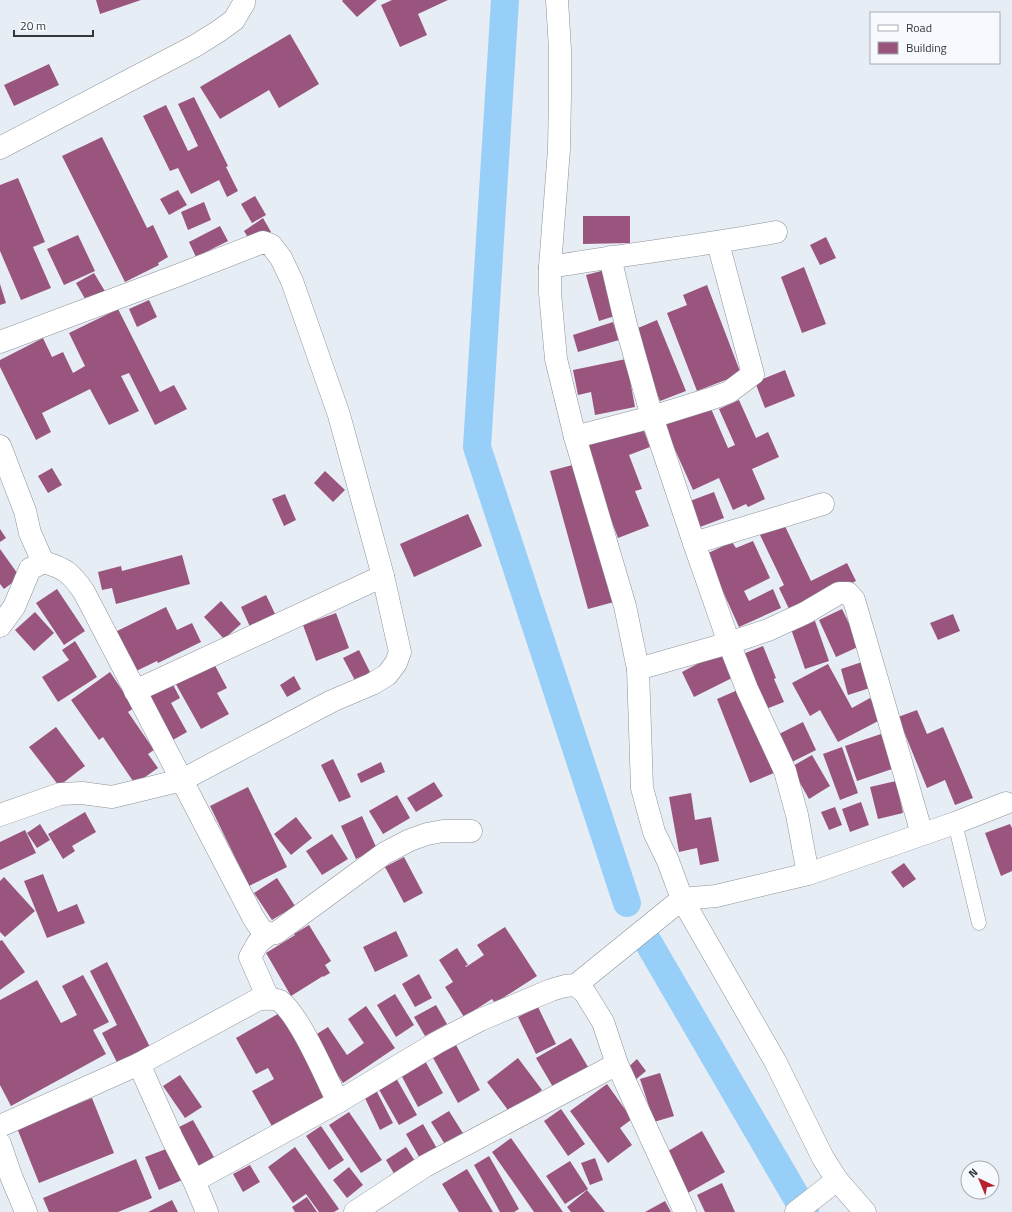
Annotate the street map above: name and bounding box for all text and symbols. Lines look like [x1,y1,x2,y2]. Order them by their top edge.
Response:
scale bar [14,12,93,38]
legend [870,12,1000,64]
text: 20 m [20,16,46,35]
text: Road [906,18,932,37]
text: Building [906,38,947,57]
north arrow [960,1160,1000,1200]
text: N [965,1164,981,1181]

